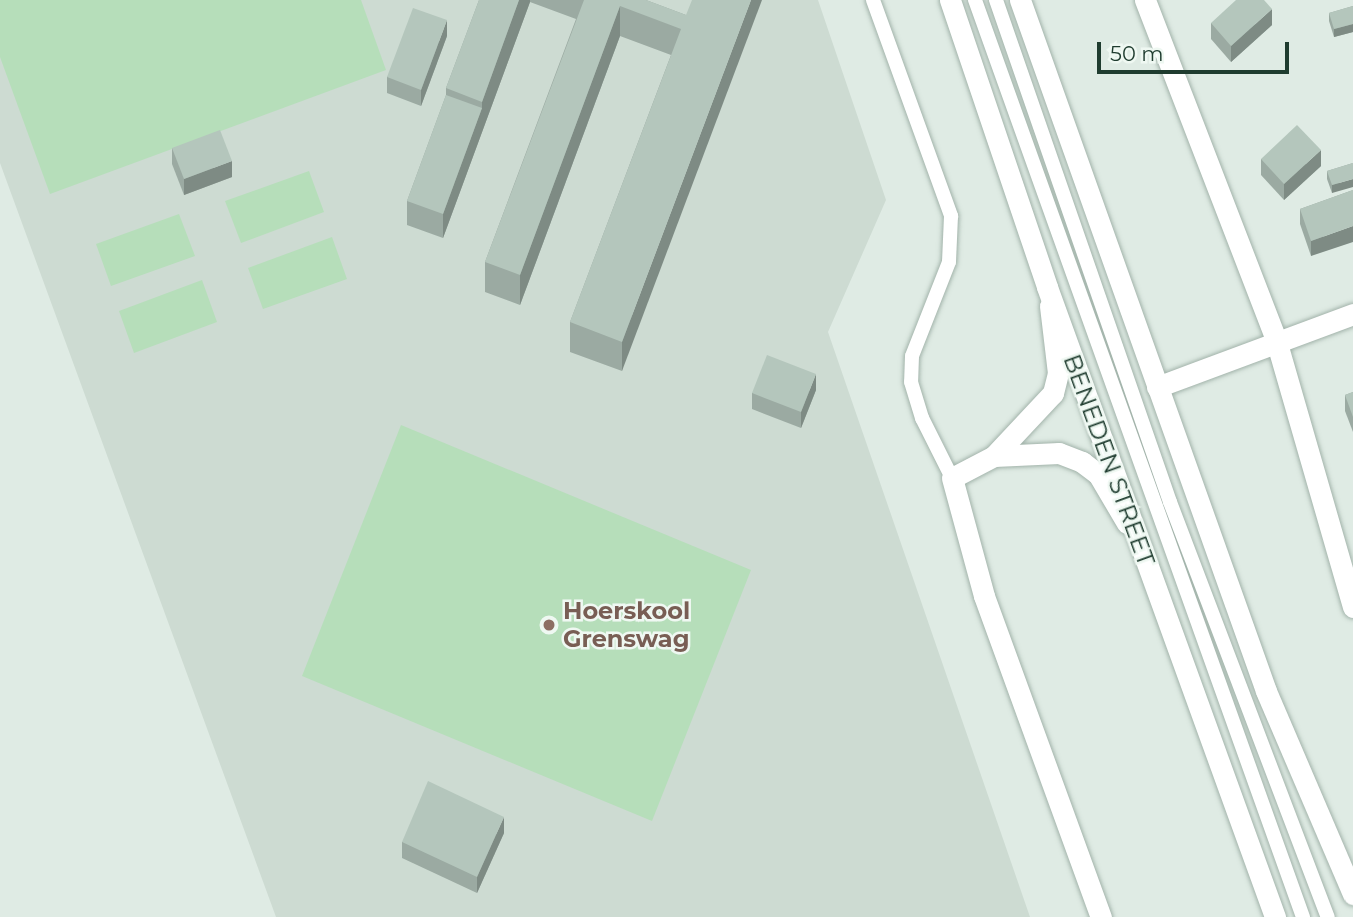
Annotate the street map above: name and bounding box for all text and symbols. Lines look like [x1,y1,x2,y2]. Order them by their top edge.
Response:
scale bar [1101,28,1294,72]
text: 50 m [1110,41,1164,66]
street label: BENEDEN STREET [1057,350,1161,570]
place label: Hoerskool Grenswag [563,597,690,653]
marker: Hoerskool Grenswag [541,617,557,633]

